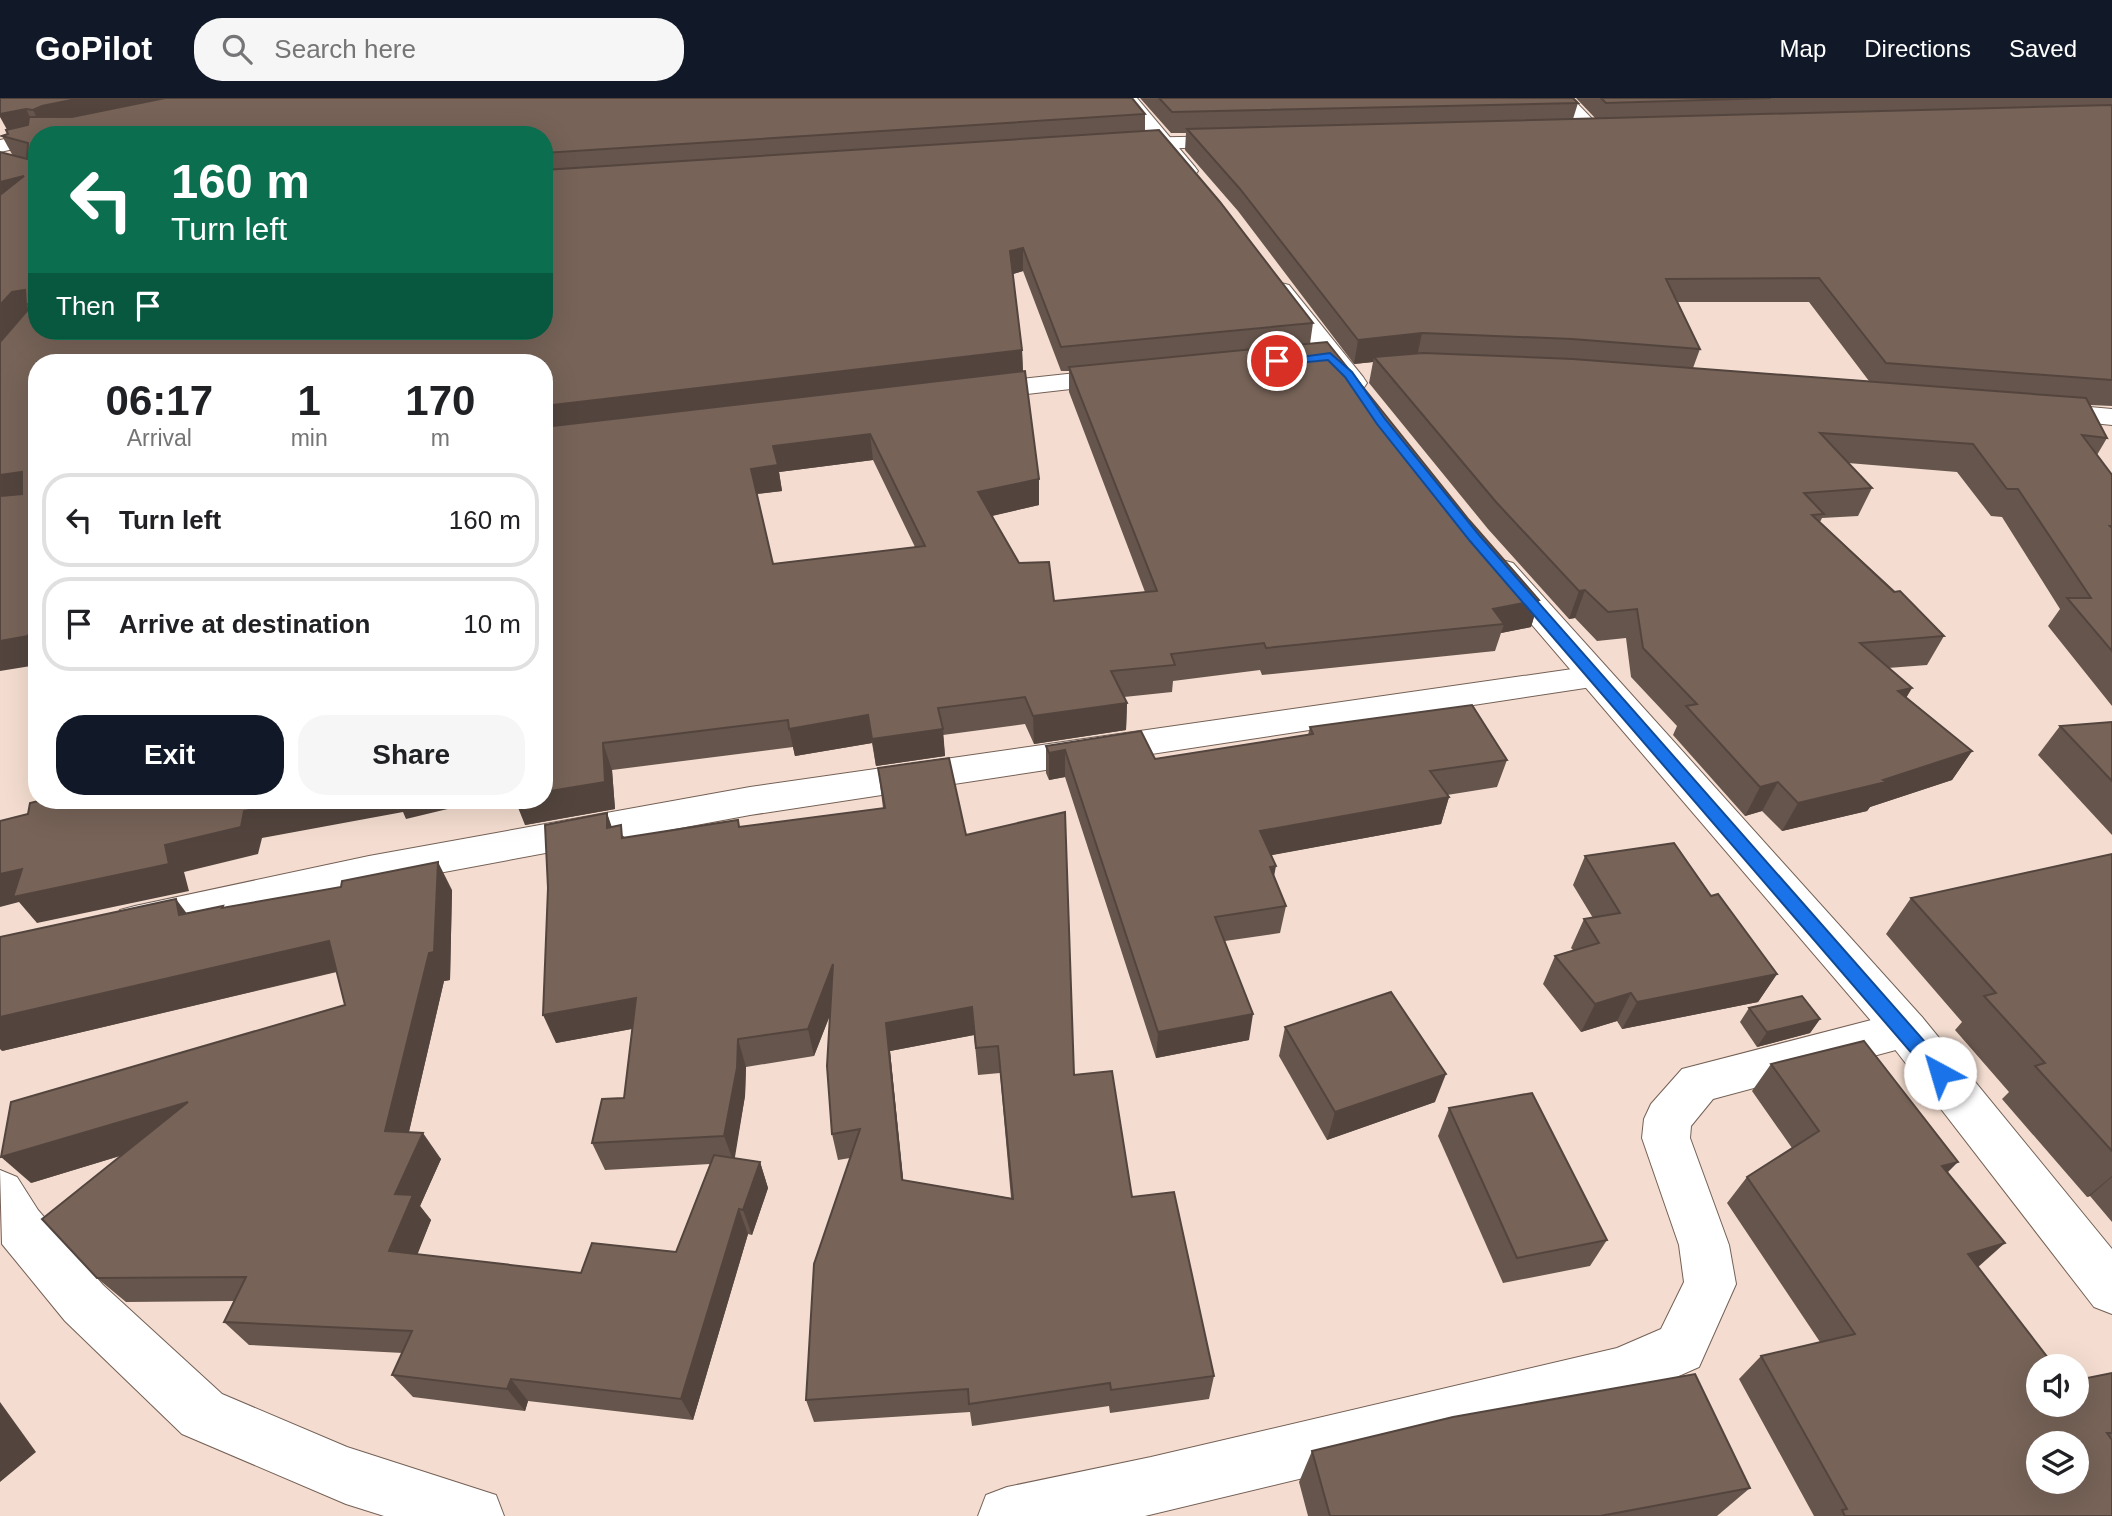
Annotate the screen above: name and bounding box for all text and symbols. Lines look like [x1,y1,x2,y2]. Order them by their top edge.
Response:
search box [194,18,684,81]
text: GoPilot [35,30,152,67]
icon: search [218,30,256,68]
text: Search here [274,34,416,64]
text: Map [1780,35,1826,62]
text: Directions [1864,35,1971,62]
text: Saved [2009,35,2077,62]
icon: left [56,154,147,245]
text: 160 m [171,154,310,208]
text: Turn left [171,211,287,247]
icon: arrive [129,287,167,325]
text: Then [56,291,115,321]
pin [1247,331,1307,391]
icon: arrive [1258,342,1296,380]
text: 06:17 [106,377,213,424]
text: 1 [297,377,321,424]
text: 170 [405,377,475,424]
text: Arrival [127,425,192,451]
text: min [291,425,328,451]
text: m [431,425,450,451]
icon: left [60,501,98,539]
text: Turn left [119,505,221,535]
text: 160 m [449,505,521,535]
icon: arrive [60,605,98,643]
text: Arrive at destination [119,609,370,639]
text: 10 m [463,609,521,639]
button: Exit [56,715,284,795]
button: Share [298,715,525,795]
position arrow [1903,1036,1977,1110]
map controls [2026,1354,2089,1494]
button: sound [2026,1354,2089,1417]
button: layers [2026,1431,2089,1494]

